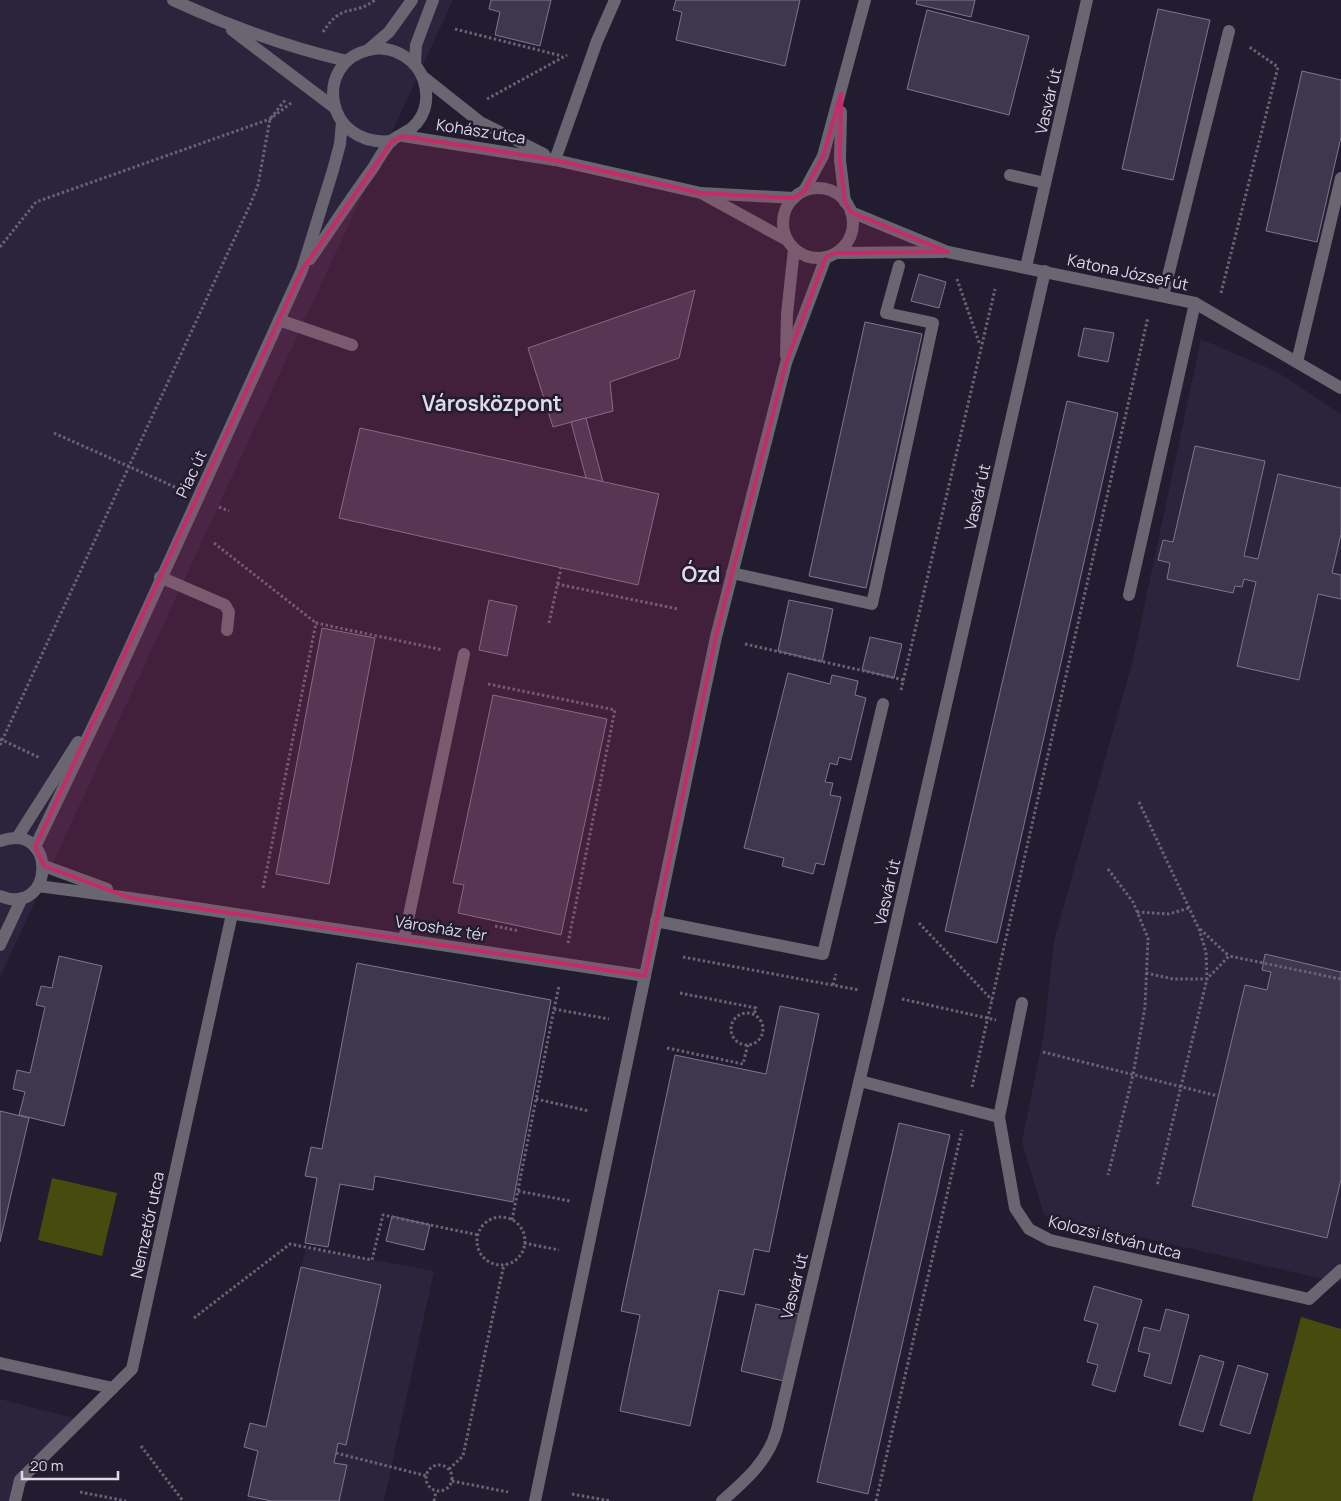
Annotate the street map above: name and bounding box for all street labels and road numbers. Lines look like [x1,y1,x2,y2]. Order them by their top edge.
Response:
street label: Vasvár út [1030,66,1066,136]
street label: Kohász utca [435,113,527,149]
street label: Katona József út [1066,248,1190,296]
street label: Piac út [170,447,212,501]
street label: Vasvár út [959,462,995,532]
street label: Vasvár út [869,857,905,927]
street label: Városház tér [393,910,489,946]
street label: Nemzetőr utca [125,1170,169,1280]
street label: Kolozsi István utca [1046,1210,1184,1264]
street label: Vasvár út [775,1251,813,1321]

